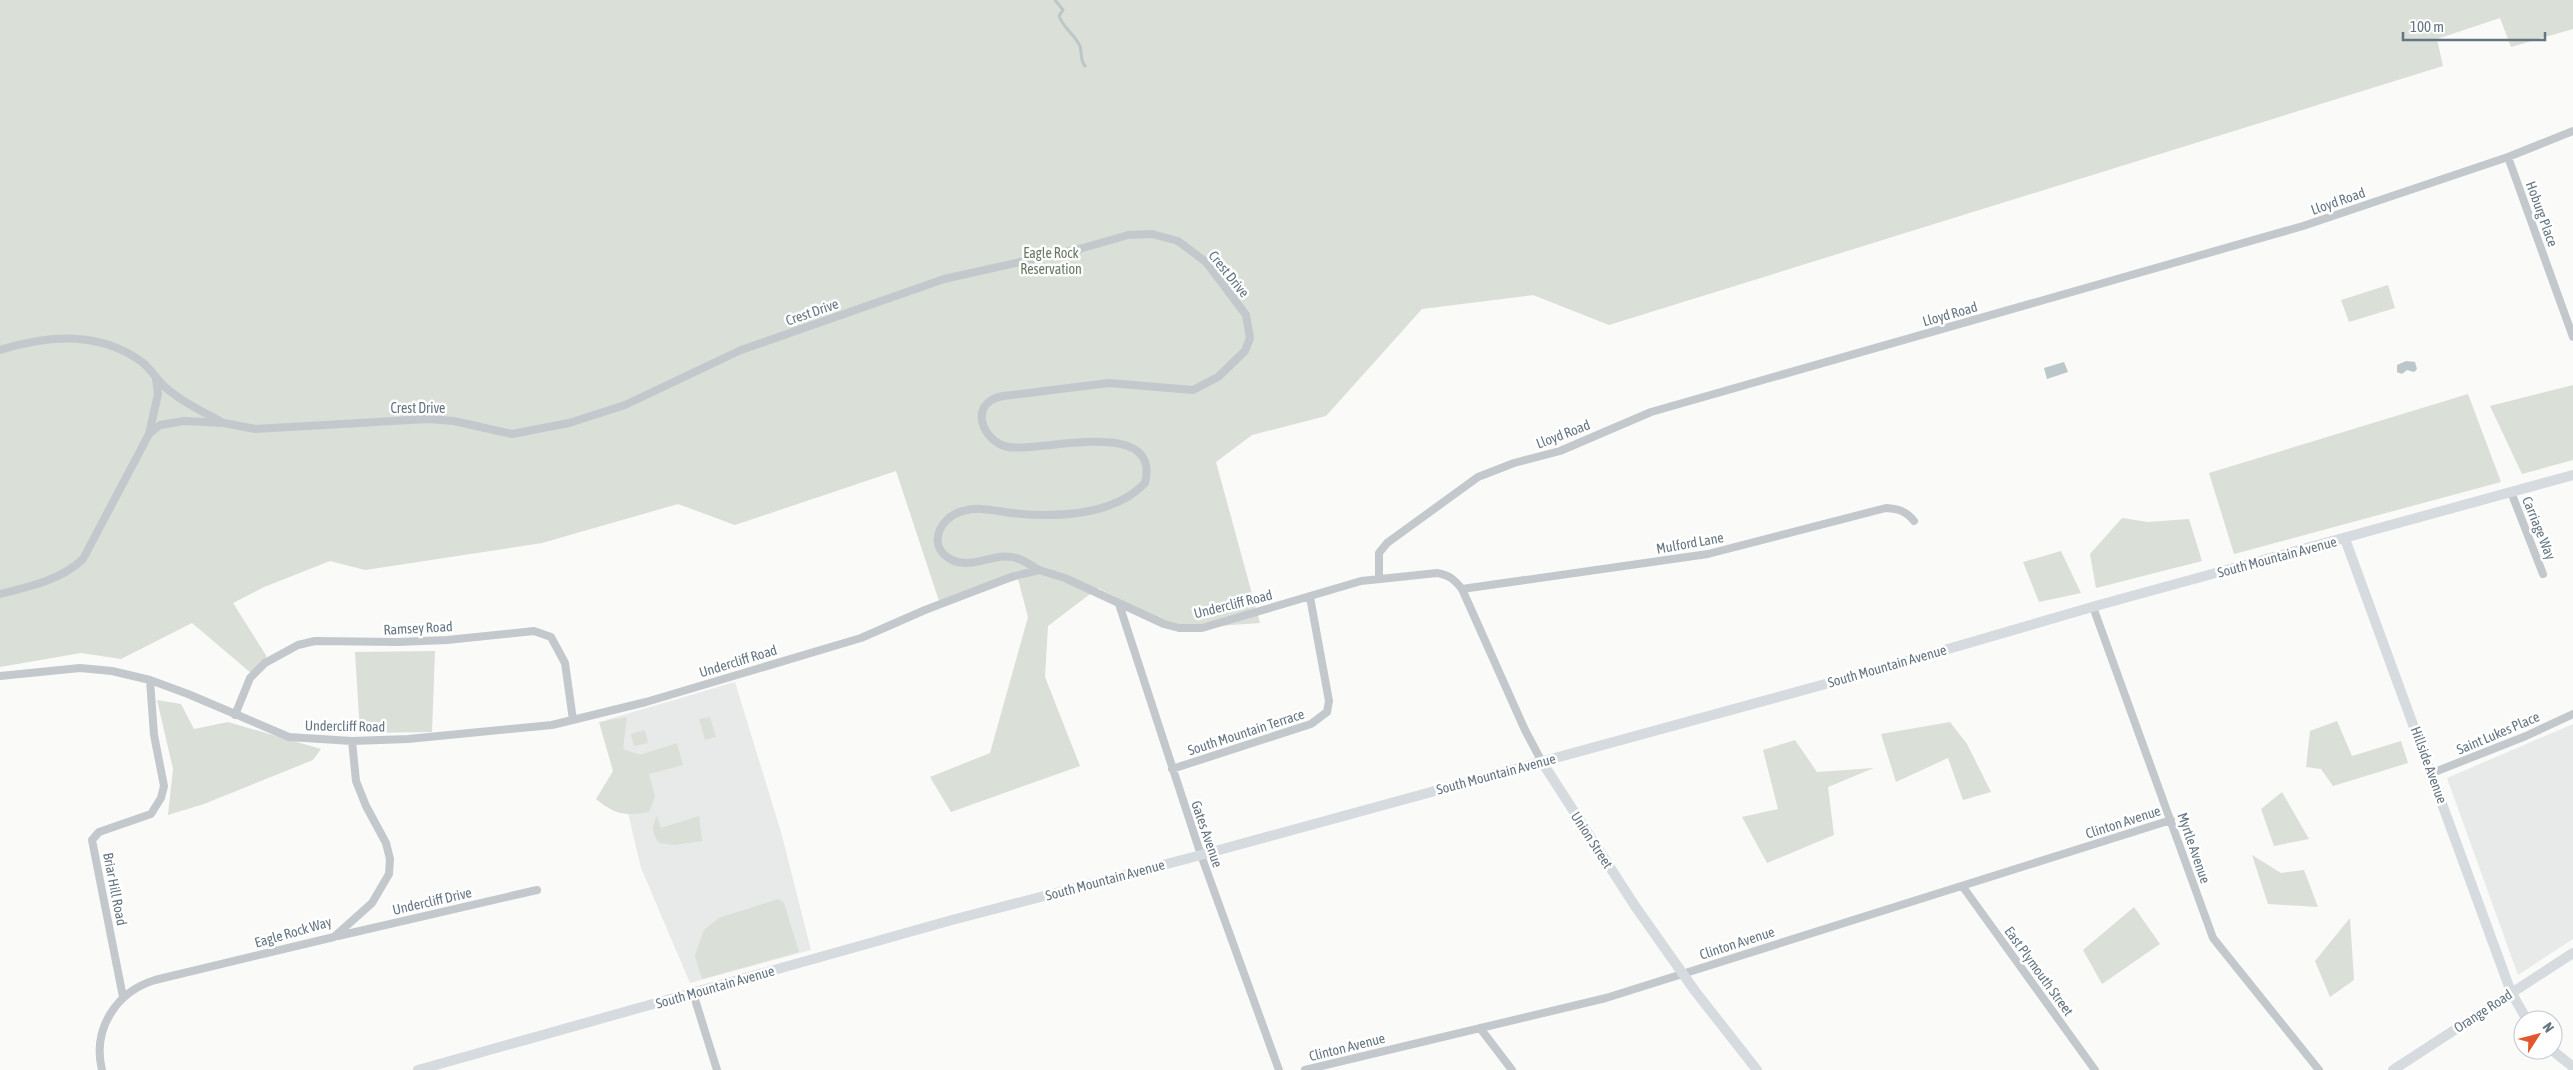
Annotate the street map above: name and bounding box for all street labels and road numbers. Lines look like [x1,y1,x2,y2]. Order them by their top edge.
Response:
street label: Hoburg Place [2523,179,2561,249]
street label: Lloyd Road [2309,184,2367,218]
street label: Crest Drive [1206,248,1252,300]
street label: Crest Drive [783,296,841,328]
street label: Lloyd Road [1921,299,1979,329]
street label: Crest Drive [391,400,445,416]
street label: Lloyd Road [1534,416,1592,452]
street label: Carriage Way [2519,494,2559,562]
street label: Mulford Lane [1655,529,1725,557]
street label: South Mountain Avenue [2216,533,2338,581]
street label: Undercliff Road [1192,586,1274,622]
street label: Ramsey Road [383,618,453,638]
street label: South Mountain Avenue [1826,641,1948,691]
street label: Undercliff Road [697,642,779,680]
street label: South Mountain Terrace [1186,706,1306,758]
street label: Saint Lukes Place [2454,708,2542,758]
street label: Undercliff Road [305,717,385,735]
street label: Hillside Avenue [2408,724,2450,806]
street label: South Mountain Avenue [1435,750,1557,798]
street label: Gates Avenue [1188,798,1226,870]
street label: Clinton Avenue [2083,802,2163,842]
street label: Union Street [1568,809,1616,871]
street label: Myrtle Avenue [2174,811,2214,885]
street label: Briar Hill Road [100,851,130,927]
street label: South Mountain Avenue [1044,856,1166,904]
street label: Undercliff Drive [391,884,473,918]
street label: Eagle Rock Way [253,913,333,951]
street label: Clinton Avenue [1697,923,1777,963]
street label: East Plymouth Street [2001,923,2077,1019]
street label: South Mountain Avenue [654,962,776,1012]
street label: Orange Road [2451,986,2515,1036]
street label: Clinton Avenue [1307,1030,1387,1064]

